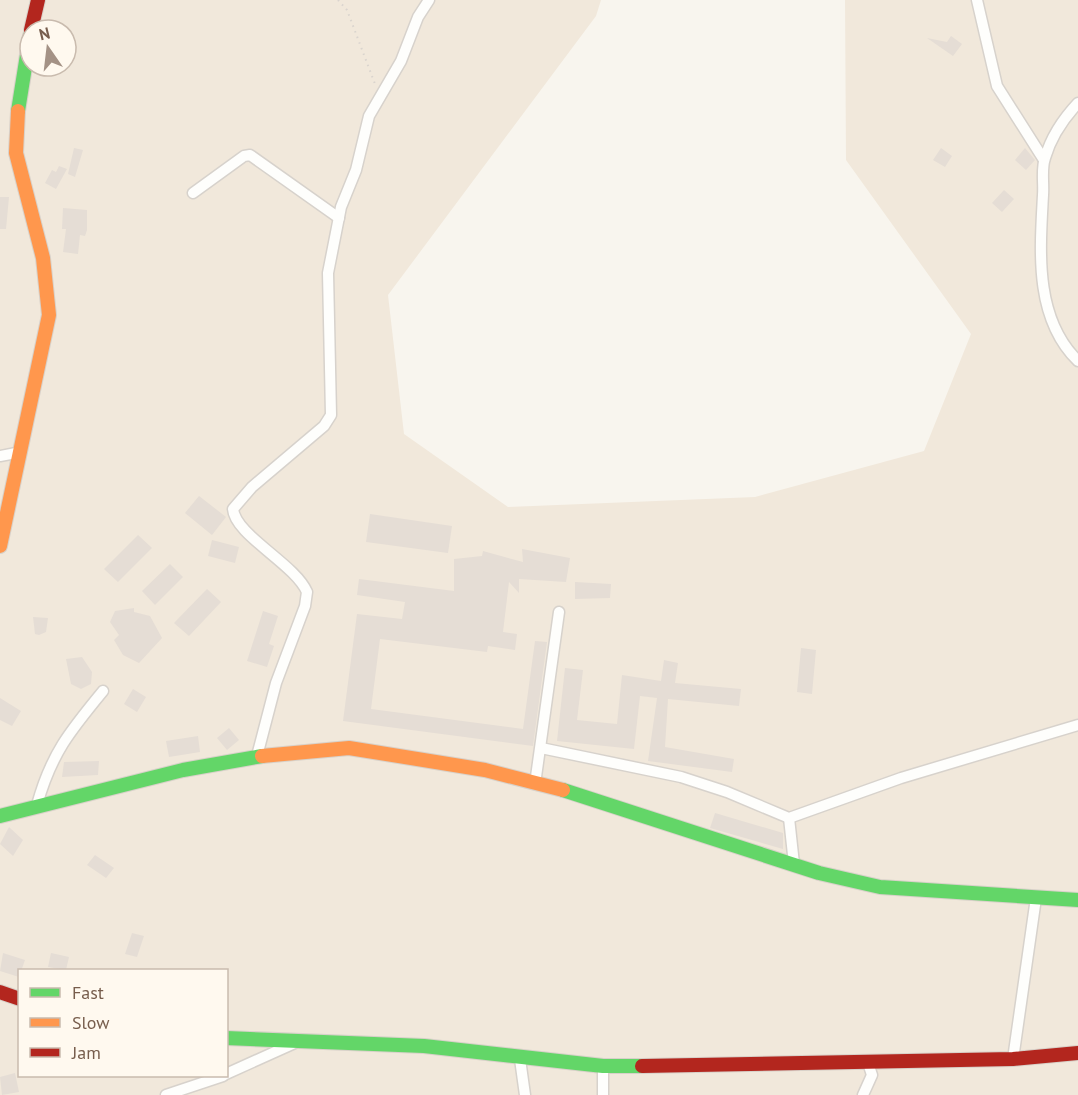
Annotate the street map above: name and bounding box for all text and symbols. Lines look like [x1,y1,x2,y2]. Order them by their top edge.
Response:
north arrow [18,18,78,78]
text: N [37,22,52,44]
legend [18,969,228,1077]
text: Fast [72,981,104,1004]
text: Slow [72,1011,110,1034]
text: Jam [71,1041,101,1064]

